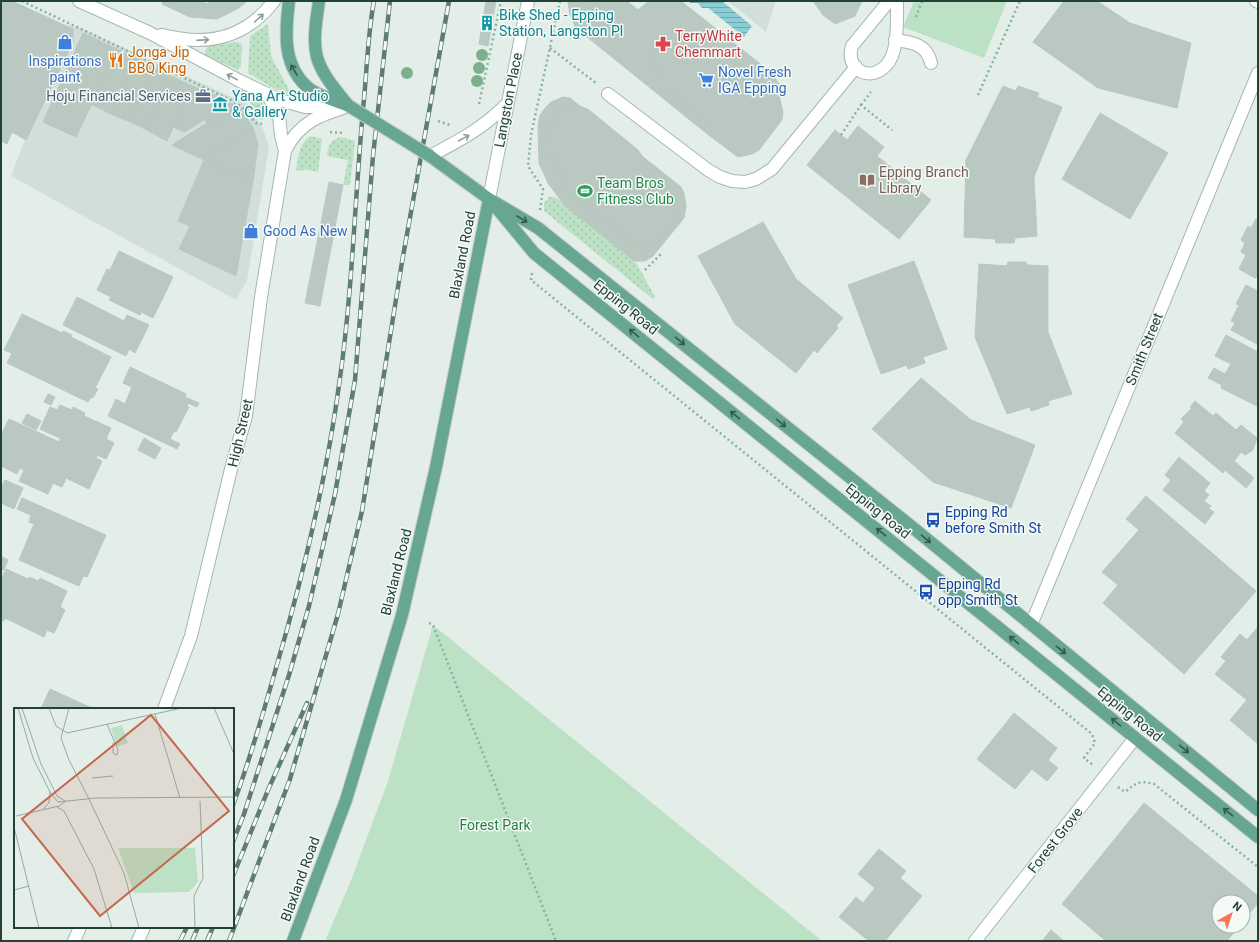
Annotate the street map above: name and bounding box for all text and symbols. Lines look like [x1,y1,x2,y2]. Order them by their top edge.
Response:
place label: Bike Shed - Epping Station, Langston Pl [499,7,623,39]
one-way arrow [253,14,263,23]
building icon: Bike Shed - Epping Station, Langston Pl [478,14,496,32]
place label: TerryWhite Chemmart [675,28,742,60]
shop icon: Inspirations paint [56,33,74,51]
pharmacy icon: TerryWhite Chemmart [654,35,672,53]
one-way arrow [196,36,209,43]
place label: Jonga Jip BBQ King [128,44,190,76]
restaurant icon: Jonga Jip BBQ King [107,51,125,69]
street label: Langston Place [491,51,525,149]
place label: Inspirations paint [28,53,102,85]
one-way arrow [290,64,298,76]
place label: Novel Fresh IGA Epping [718,64,791,96]
supermarket icon: Novel Fresh IGA Epping [697,71,715,89]
one-way arrow [227,72,239,80]
office icon: Hoju Financial Services [194,87,212,105]
place label: Hoju Financial Services [46,88,191,104]
place label: Yana Art Studio & Gallery [232,88,329,120]
museum icon: Yana Art Studio & Gallery [211,95,229,113]
one-way arrow [458,133,470,141]
place label: Epping Branch Library [879,164,969,196]
library icon: Epping Branch Library [858,171,876,189]
place label: Team Bros Fitness Club [597,175,674,207]
sports icon: Team Bros Fitness Club [576,182,594,200]
street label: Blaxland Road [446,210,478,300]
one-way arrow [516,215,528,223]
shop icon: Good As New [242,222,260,240]
place label: Good As New [263,223,348,239]
street label: Epping Road [591,276,661,338]
street label: Smith Street [1122,310,1166,388]
one-way arrow [629,328,639,337]
one-way arrow [674,337,685,346]
street label: High Street [224,397,256,469]
one-way arrow [730,410,740,419]
one-way arrow [776,418,787,427]
street label: Epping Road [843,480,913,542]
place label: Epping Rd before Smith St [945,504,1042,536]
bus stop icon: Epping Rd before Smith St [924,511,942,529]
street label: Blaxland Road [377,527,415,617]
one-way arrow [875,528,886,537]
one-way arrow [921,535,932,543]
place label: Epping Rd opp Smith St [938,576,1018,608]
bus stop icon: Epping Rd opp Smith St [917,583,935,601]
one-way arrow [1009,636,1020,645]
one-way arrow [1055,645,1066,654]
street label: Epping Road [1095,683,1165,745]
inset map [14,708,234,928]
one-way arrow [1110,718,1121,726]
one-way arrow [1178,745,1189,754]
street label: Forest Grove [1024,804,1086,876]
one-way arrow [1222,808,1233,817]
park label: Forest Park [459,817,531,833]
street label: Blaxland Road [277,834,323,924]
north arrow [1211,894,1251,934]
text: N [1230,899,1244,914]

